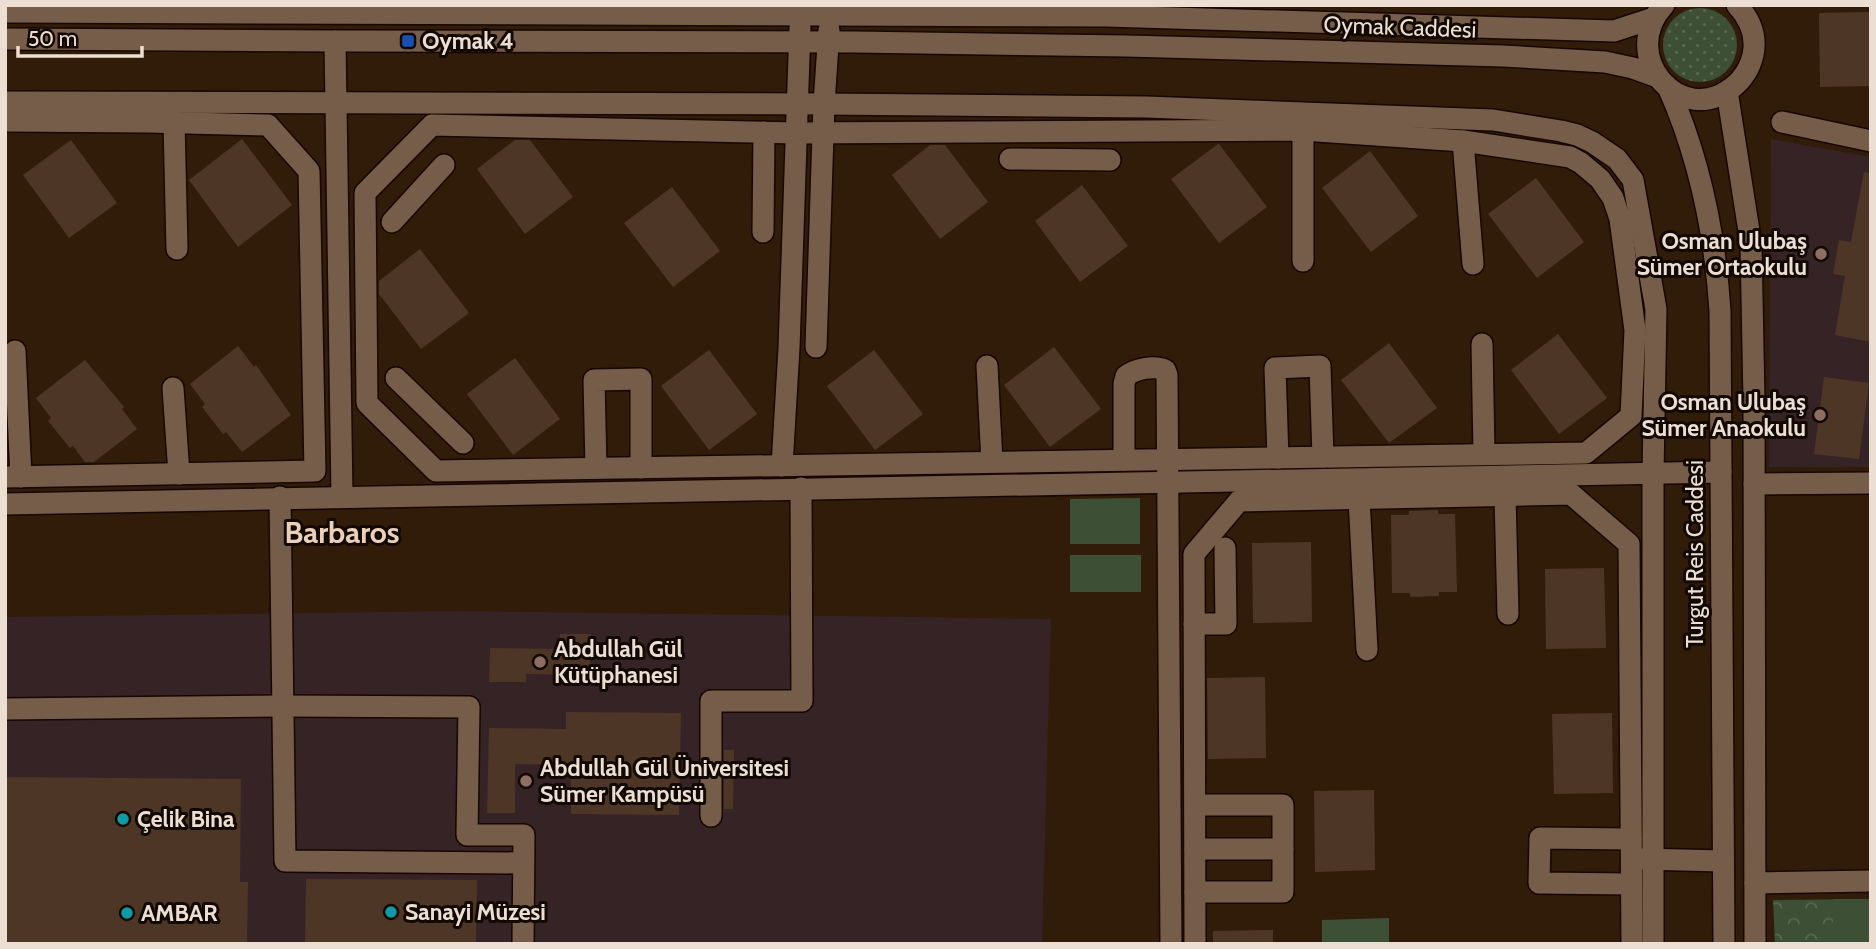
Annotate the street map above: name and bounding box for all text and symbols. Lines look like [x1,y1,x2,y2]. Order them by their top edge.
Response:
street label: Oymak Caddesi [1323,10,1477,44]
scale bar [18,14,142,58]
text: 50 m [28,26,77,51]
place label: Oymak 4 [422,27,514,55]
marker: Oymak 4 [400,33,416,49]
place label: Osman Ulubaş Sümer Ortaokulu [1637,227,1807,281]
marker: Osman Ulubaş Sümer Ortaokulu [1813,246,1829,262]
place label: Osman Ulubaş Sümer Anaokulu [1641,388,1806,442]
marker: Osman Ulubaş Sümer Anaokulu [1812,407,1828,423]
street label: Turgut Reis Caddesi [1681,460,1709,648]
district label: Barbaros [284,514,400,551]
place label: Abdullah Gül Kütüphanesi [554,635,683,689]
marker: Abdullah Gül Kütüphanesi [532,654,548,670]
place label: Abdullah Gül Üniversitesi Sümer Kampüsü [540,754,789,808]
marker: Abdullah Gül Üniversitesi Sümer Kampüsü [518,773,534,789]
place label: Çelik Bina [137,805,235,833]
marker: Çelik Bina [115,811,131,827]
place label: Sanayi Müzesi [405,898,546,926]
place label: AMBAR [141,899,218,927]
marker: Sanayi Müzesi [383,904,399,920]
marker: AMBAR [119,905,135,921]

